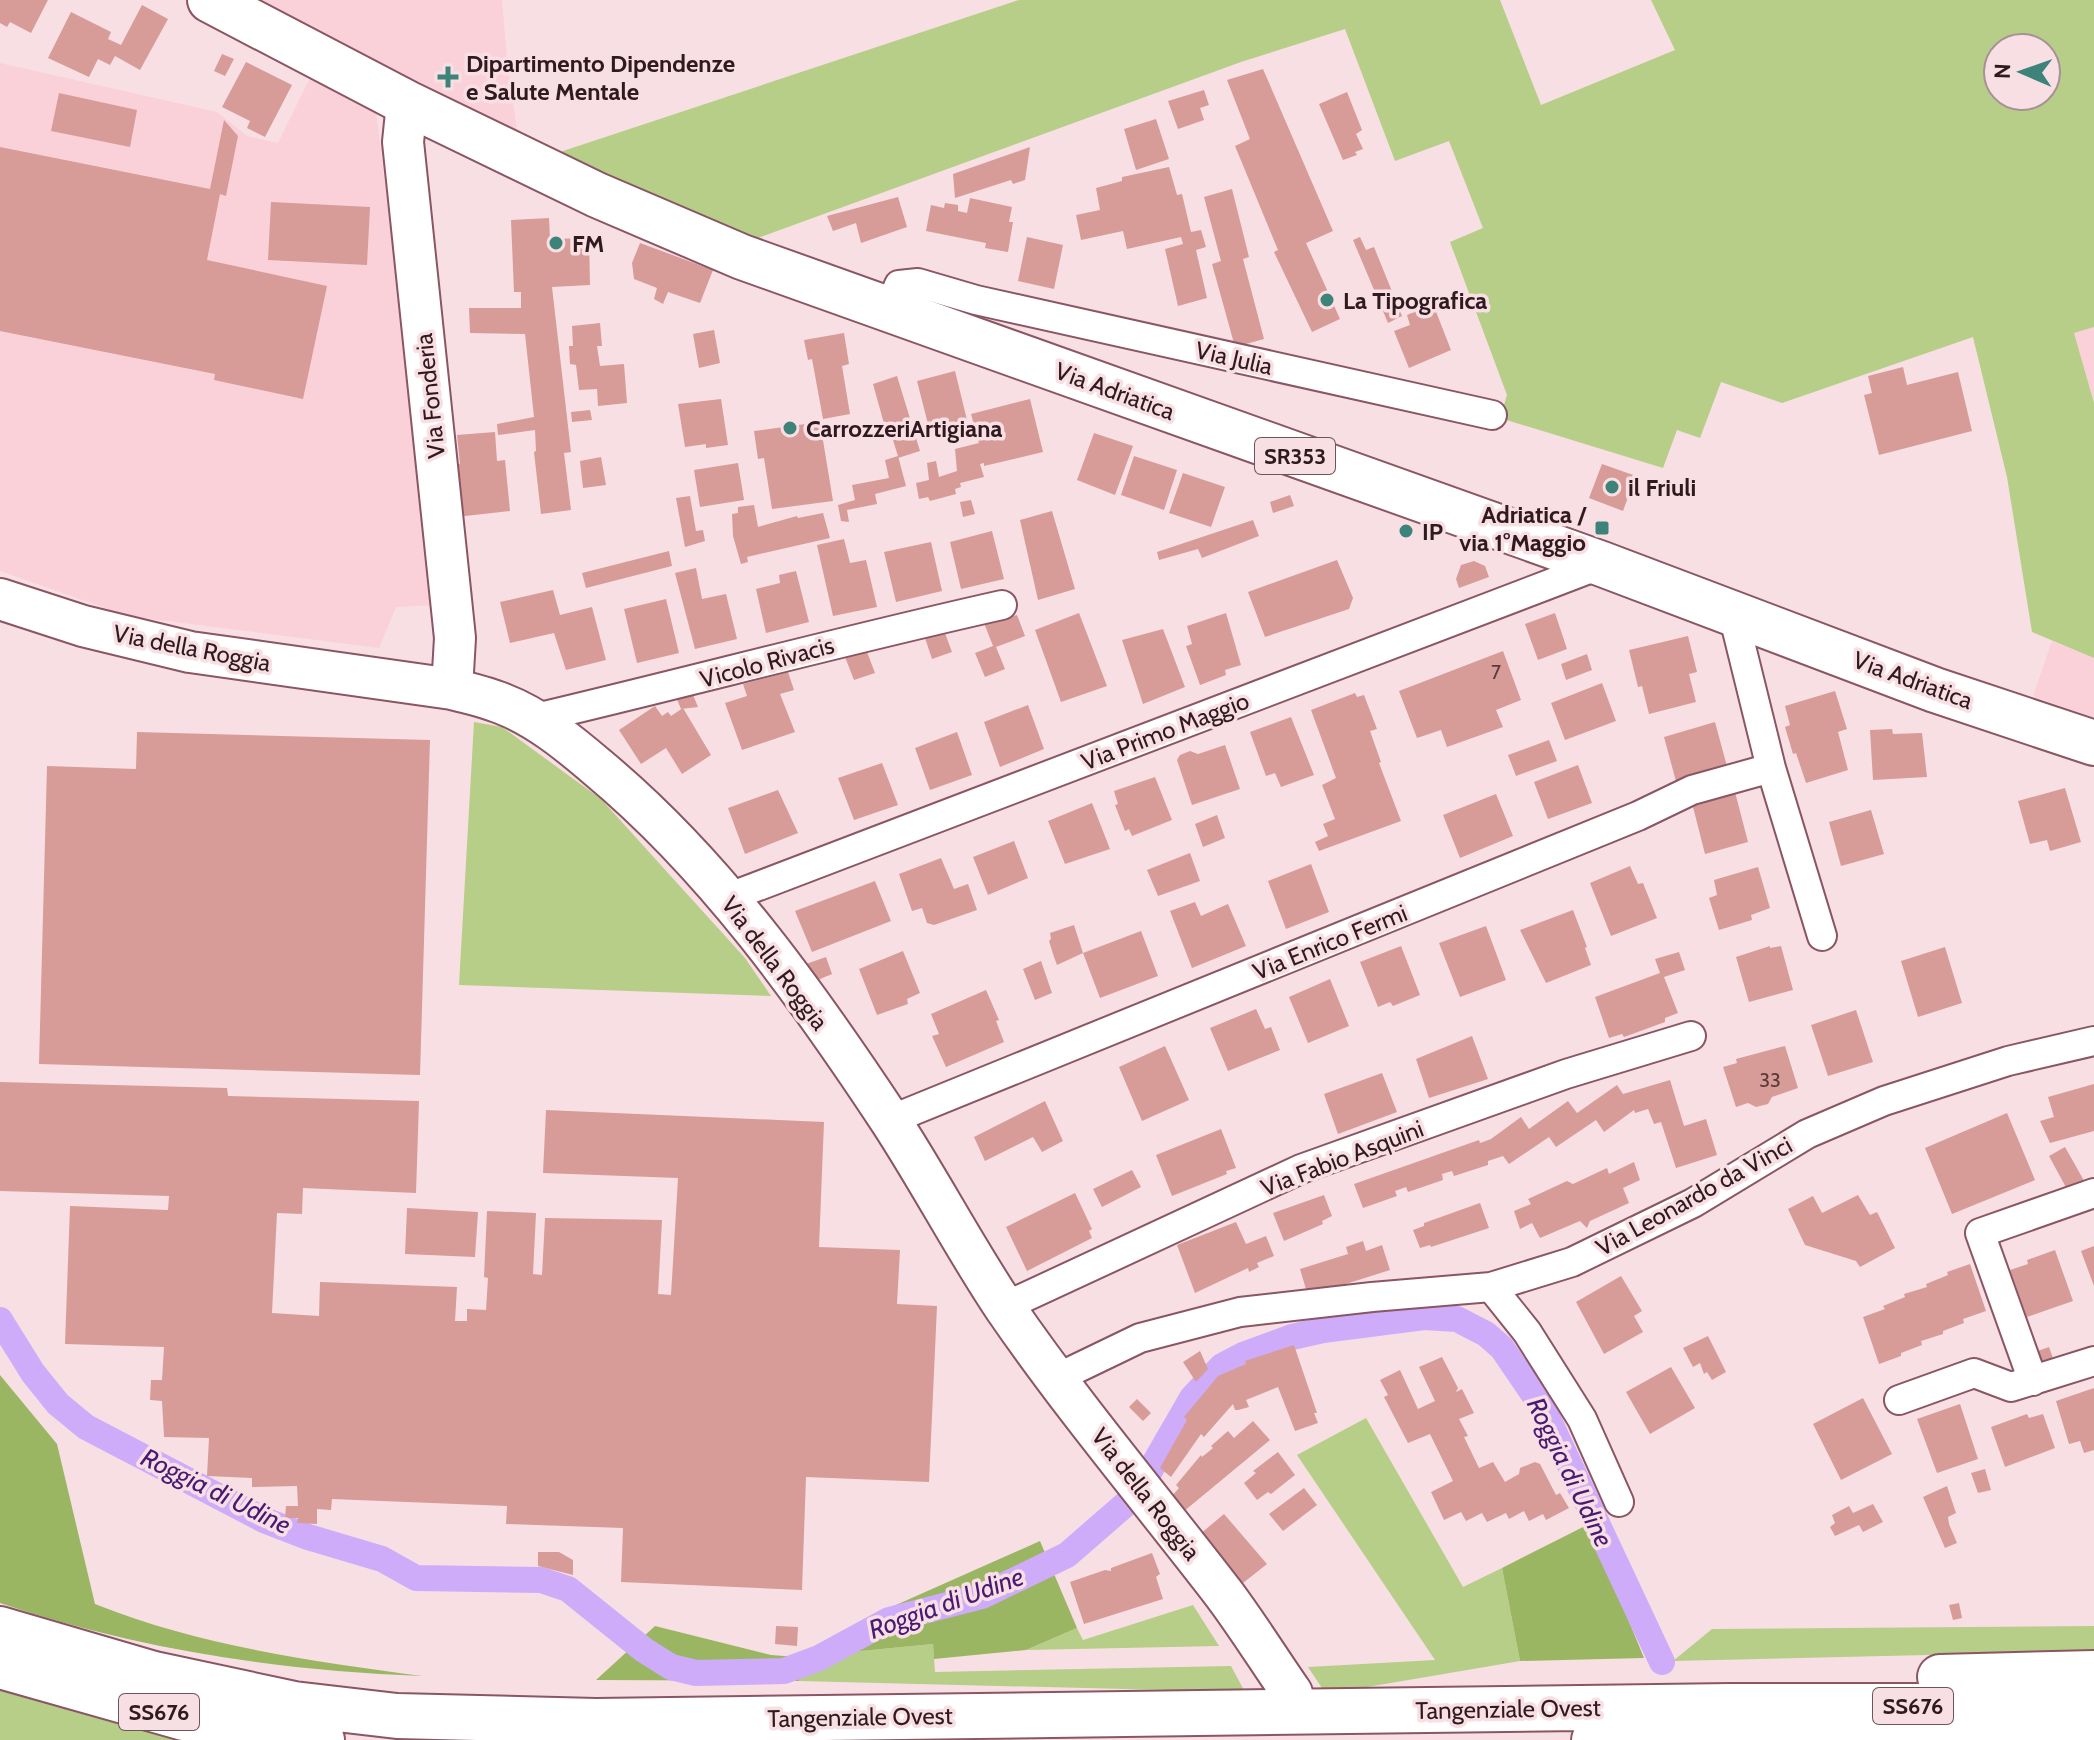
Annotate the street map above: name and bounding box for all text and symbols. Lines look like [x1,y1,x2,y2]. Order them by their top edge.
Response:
north arrow [1982,32,2062,112]
place label: Dipartimento Dipendenze e Salute Mentale [466,49,735,106]
text: N [1989,63,2016,80]
marker: Dipartimento Dipendenze e Salute Mentale [437,66,459,88]
place label: FM [572,229,604,258]
marker: FM [547,234,565,252]
place label: La Tipografica [1343,286,1487,315]
marker: La Tipografica [1318,291,1336,309]
street label: Via Fonderia [409,332,451,460]
street label: Via Julia [1193,335,1276,381]
street label: Via Adriatica [1051,356,1179,426]
place label: CarrozzeriArtigiana [806,414,1003,443]
marker: CarrozzeriArtigiana [781,419,799,437]
road number: SR353 [1255,438,1335,474]
place label: il Friuli [1628,473,1696,502]
marker: il Friuli [1603,478,1621,496]
place label: Adriatica / via 1°Maggio [1459,500,1587,557]
place label: IP [1422,517,1443,546]
marker: Adriatica / via 1°Maggio [1593,519,1611,537]
marker: IP [1397,522,1415,540]
street label: Via della Roggia [111,619,274,678]
street label: Vicolo Rivacis [697,630,837,694]
street label: Via Adriatica [1849,645,1977,715]
house number: 7 [1491,660,1501,684]
street label: Via Primo Maggio [1077,686,1253,776]
street label: Via della Roggia [715,890,835,1036]
street label: Via Enrico Fermi [1249,898,1411,986]
house number: 33 [1759,1068,1781,1092]
street label: Via Fabio Asquini [1257,1114,1427,1202]
street label: Via Leonardo da Vinci [1591,1130,1797,1262]
water label: Roggia di Udine [1520,1392,1620,1552]
street label: Via della Roggia [1085,1422,1207,1566]
water label: Roggia di Udine [136,1441,296,1541]
water label: Roggia di Udine [864,1560,1028,1646]
road number: SS676 [1873,1688,1953,1724]
street label: Tangenziale Ovest [1415,1693,1601,1725]
road number: SS676 [119,1694,199,1730]
street label: Tangenziale Ovest [767,1701,953,1733]

